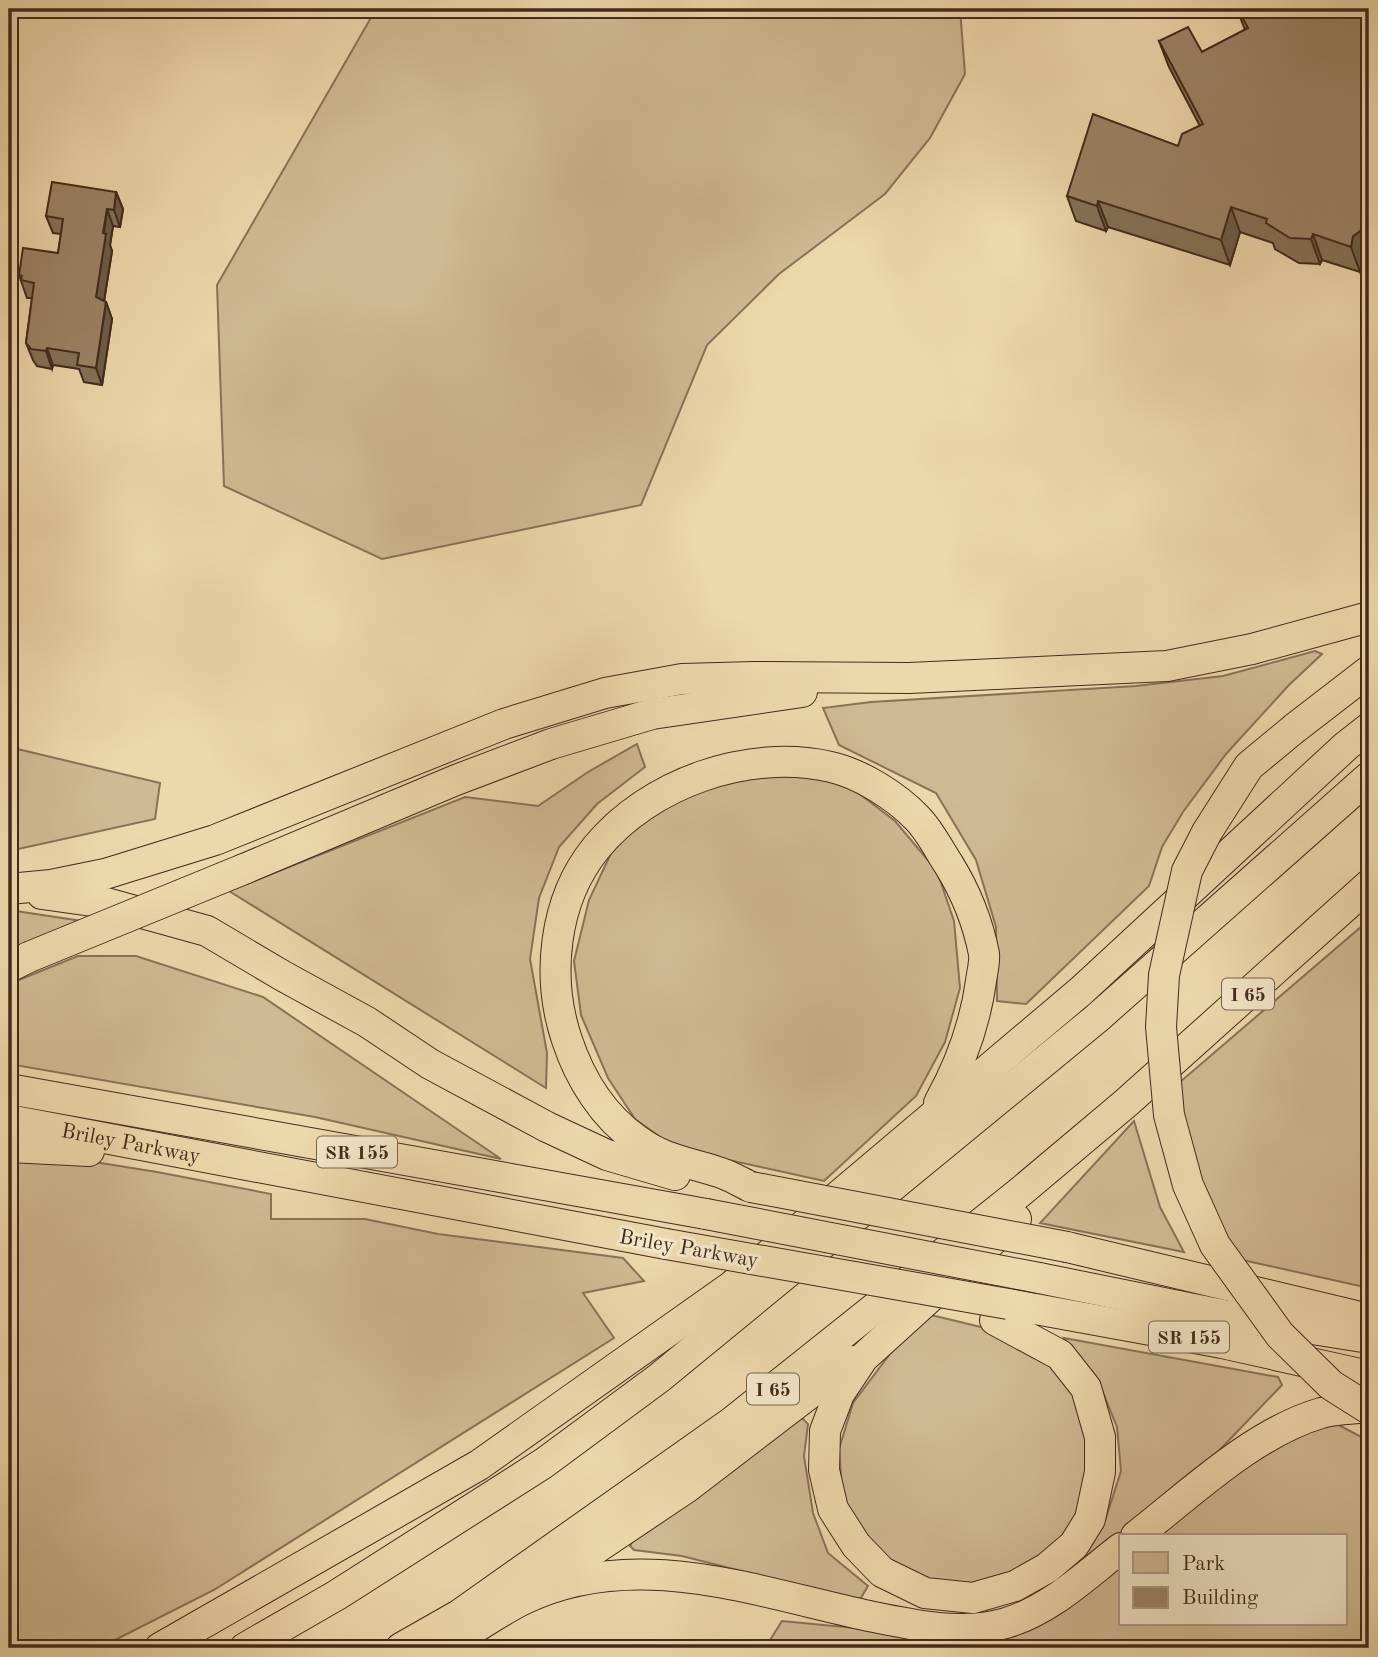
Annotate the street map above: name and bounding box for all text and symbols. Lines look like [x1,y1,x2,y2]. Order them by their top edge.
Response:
road number: I 65 [1222,978,1274,1010]
street label: Briley Parkway [59,1121,202,1168]
road number: SR 155 [317,1136,397,1168]
street label: Briley Parkway [617,1227,760,1272]
road number: SR 155 [1149,1322,1229,1352]
road number: I 65 [747,1373,799,1404]
legend [1119,1534,1346,1626]
text: Park [1182,1554,1225,1575]
text: Building [1182,1588,1259,1609]

